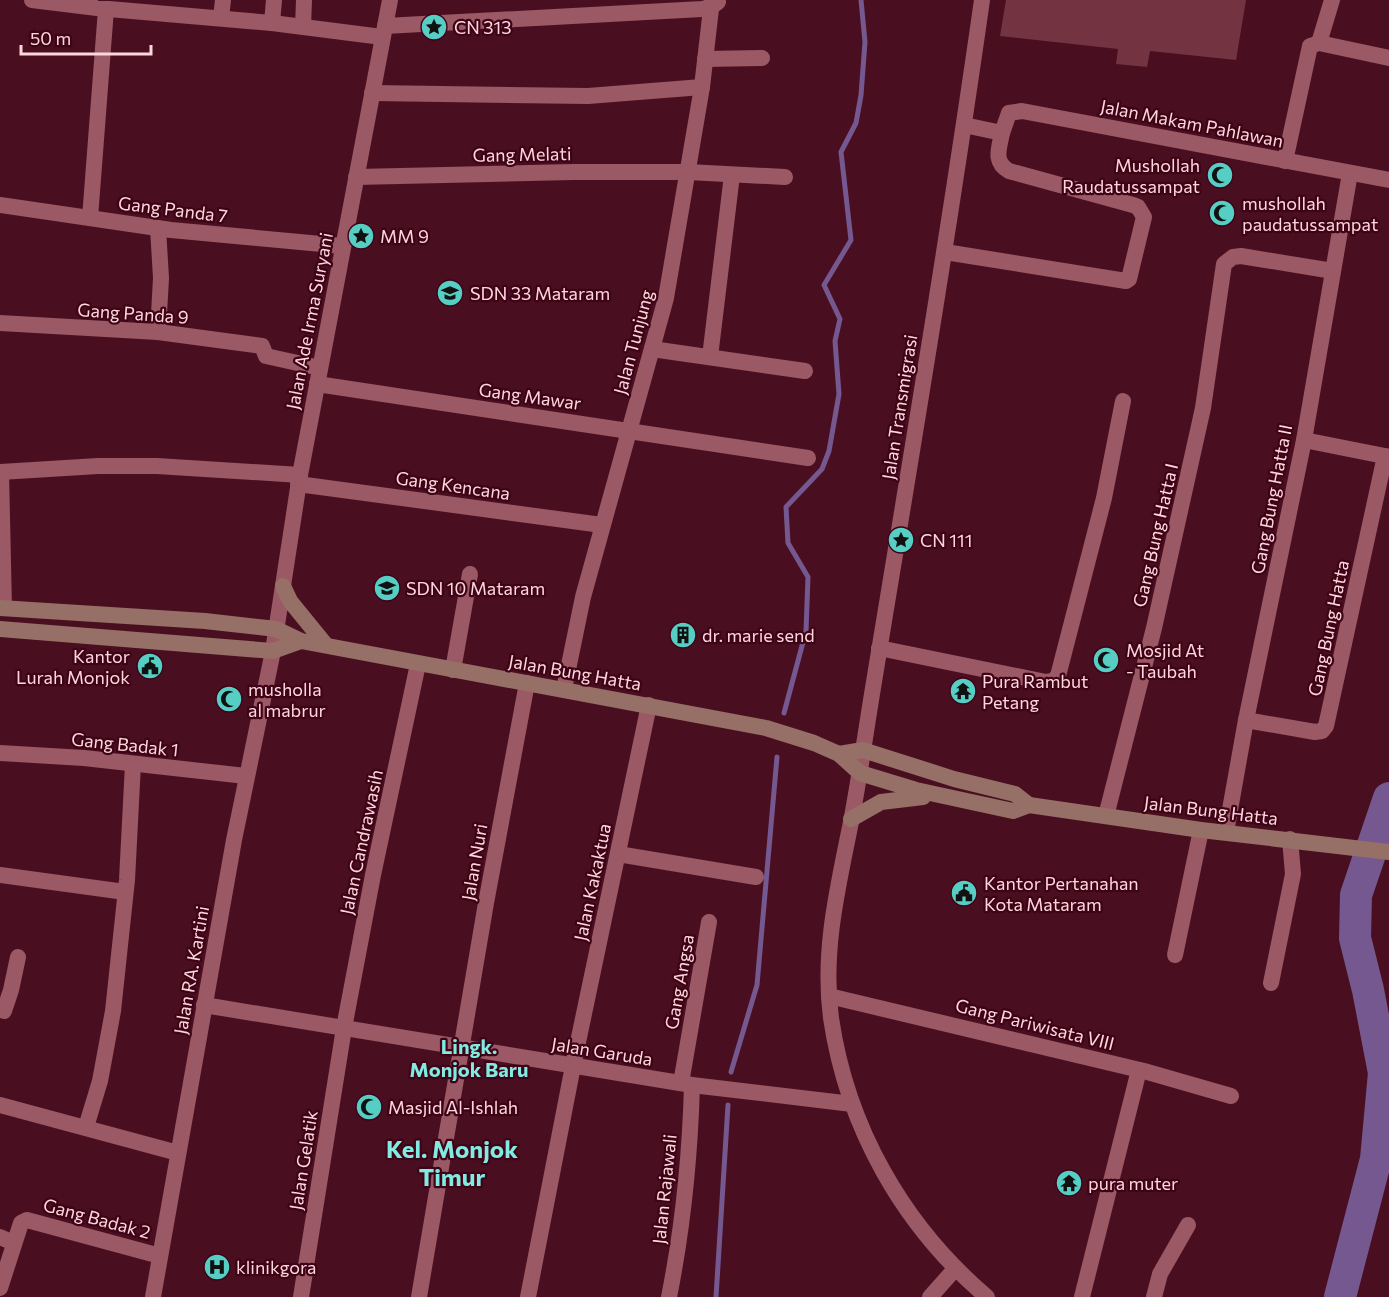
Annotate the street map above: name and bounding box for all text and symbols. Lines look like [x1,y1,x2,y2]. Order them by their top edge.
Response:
place icon: CN 313 [419,12,449,42]
place label: CN 313 [454,16,512,38]
scale bar [21,18,152,56]
text: 50 m [30,27,71,49]
street label: Jalan Makam Pahlawan [1099,94,1285,152]
street label: Gang Melati [472,142,572,166]
place label: Mushollah Raudatussampat [1062,154,1200,197]
mosque icon: Mushollah Raudatussampat [1205,160,1235,190]
street label: Gang Panda 7 [117,191,229,227]
place label: mushollah paudatussampat [1242,192,1378,235]
mosque icon: mushollah paudatussampat [1207,198,1237,228]
place icon: MM 9 [346,221,376,251]
place label: MM 9 [380,225,429,247]
street label: Jalan Ade Irma Suryani [281,231,337,411]
school or university icon: SDN 33 Mataram [435,278,465,308]
place label: SDN 33 Mataram [470,282,610,304]
street label: Jalan Tunjung [608,287,658,397]
street label: Gang Panda 9 [77,298,189,328]
street label: Jalan Transmigrasi [877,333,921,481]
street label: Gang Mawar [477,378,583,414]
street label: Gang Bung Hatta II [1246,422,1296,576]
street label: Gang Bung Hatta I [1128,461,1182,609]
street label: Gang Kencana [394,466,512,504]
place icon: CN 111 [886,525,916,555]
place label: CN 111 [920,529,972,551]
street label: Gang Bung Hatta [1303,558,1353,698]
school or university icon: SDN 10 Mataram [372,573,402,603]
place label: SDN 10 Mataram [406,577,545,599]
building icon: dr. marie send [668,620,698,650]
place label: dr. marie send [702,624,815,646]
place label: Mosjid At - Taubah [1126,639,1204,682]
place label: Kantor Lurah Monjok [16,645,130,688]
mosque icon: Mosjid At - Taubah [1091,645,1121,675]
street label: Jalan Bung Hatta [507,649,643,695]
public building icon: Kantor Lurah Monjok [135,651,165,681]
place label: Pura Rambut Petang [982,670,1088,713]
temple icon: Pura Rambut Petang [948,676,978,706]
place label: musholla al mabrur [248,678,326,721]
mosque icon: musholla al mabrur [214,684,244,714]
street label: Gang Badak 1 [70,727,180,761]
street label: Jalan Candrawasih [335,767,387,917]
street label: Jalan Bung Hatta [1143,791,1279,829]
street label: Jalan Kakaktua [569,821,615,943]
street label: Jalan Nuri [456,822,492,902]
place label: Kantor Pertanahan Kota Mataram [984,872,1139,915]
public building icon: Kantor Pertanahan Kota Mataram [949,878,979,908]
street label: Jalan RA. Kartini [169,904,213,1036]
street label: Gang Angsa [660,933,698,1031]
street label: Gang Pariwisata VIII [953,994,1117,1054]
street label: Jalan Garuda [550,1032,654,1070]
district label: Lingk. Monjok Baru [410,1034,528,1081]
mosque icon: Masjid Al-Ishlah [354,1092,384,1122]
place label: Masjid Al-Ishlah [388,1096,518,1118]
street label: Jalan Gelatik [284,1108,322,1212]
street label: Jalan Rajawali [647,1133,681,1245]
district label: Kel. Monjok Timur [386,1134,518,1191]
temple icon: pura muter [1054,1168,1084,1198]
place label: pura muter [1088,1172,1178,1194]
street label: Gang Badak 2 [41,1193,153,1243]
hospital icon: klinikgora [202,1252,232,1282]
place label: klinikgora [236,1256,316,1278]

